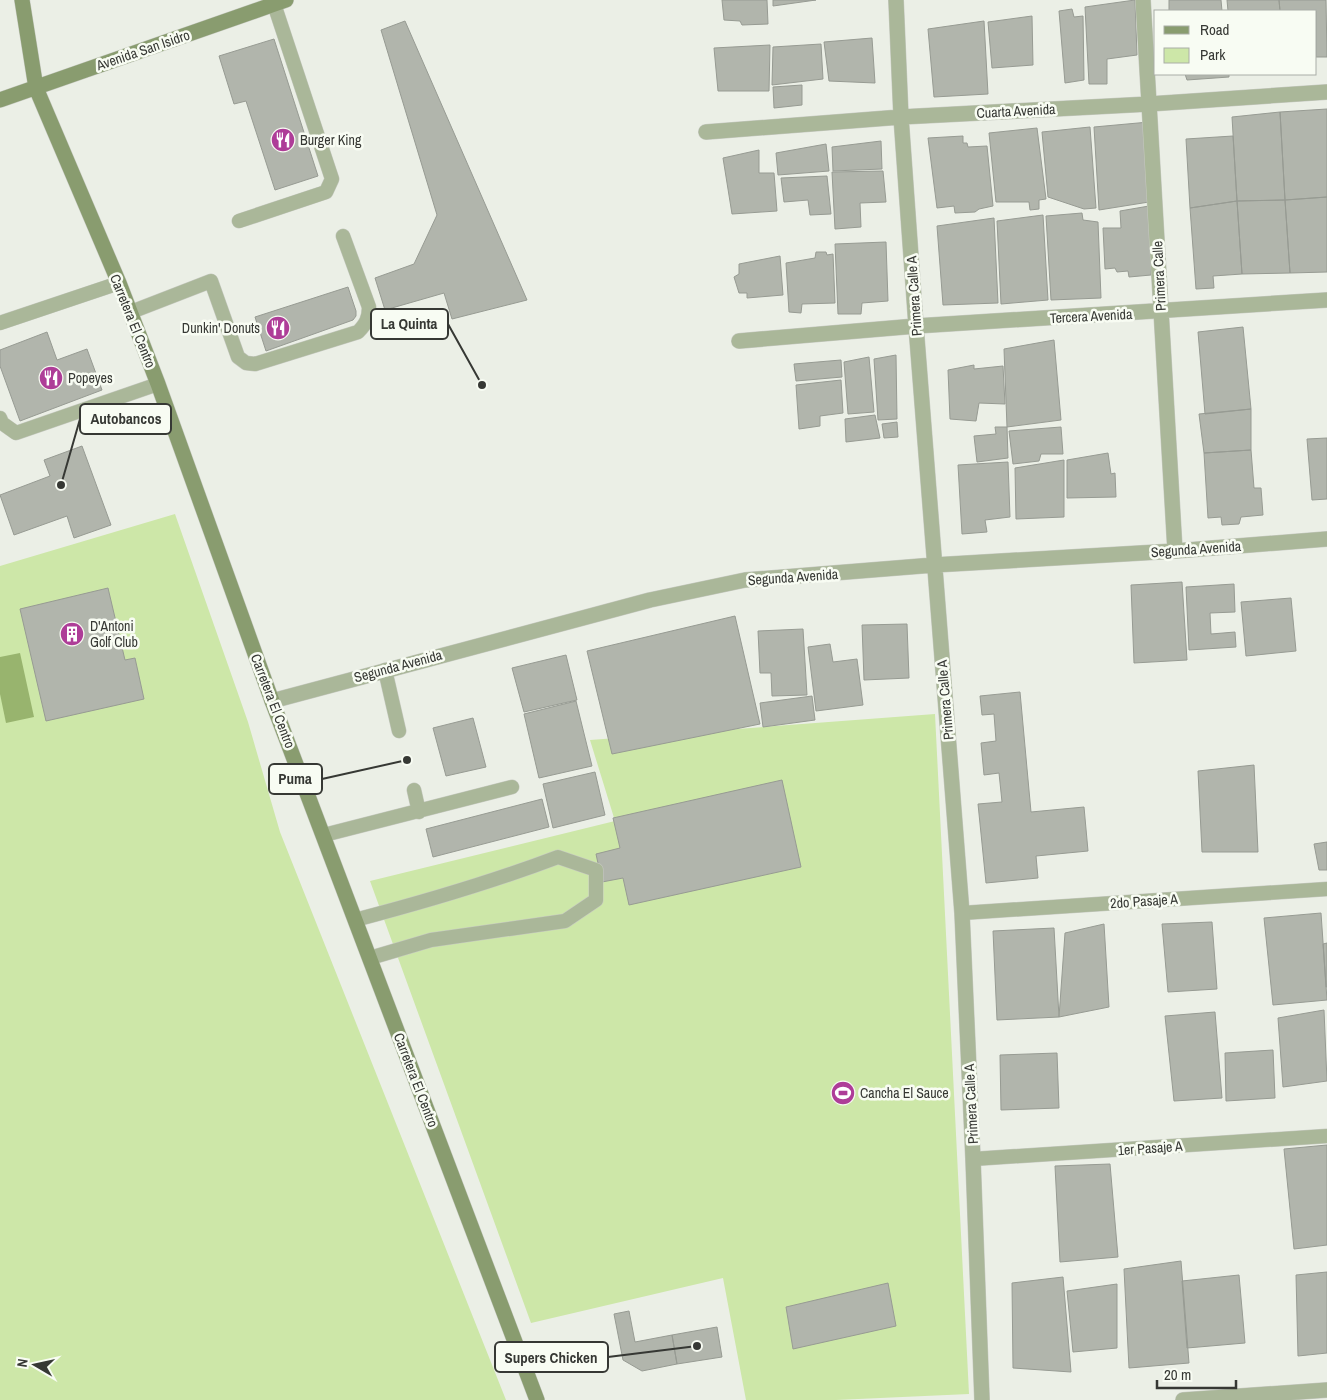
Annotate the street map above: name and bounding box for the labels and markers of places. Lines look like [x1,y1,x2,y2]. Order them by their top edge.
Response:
restaurant icon: Burger King [270,127,296,153]
place label: Burger King [300,131,362,149]
callout: La Quinta [371,309,448,339]
restaurant icon: Dunkin' Donuts [265,315,291,341]
place label: Dunkin' Donuts [182,319,260,337]
restaurant icon: Popeyes [38,365,64,391]
place label: Popeyes [68,369,113,387]
callout: Autobancos [80,404,171,434]
place label: D'Antoni Golf Club [90,617,138,651]
building icon: D'Antoni Golf Club [59,621,85,647]
callout: Puma [269,764,322,794]
sports icon: Cancha El Sauce [830,1080,856,1106]
place label: Cancha El Sauce [860,1084,949,1102]
callout: Supers Chicken [495,1342,608,1372]

